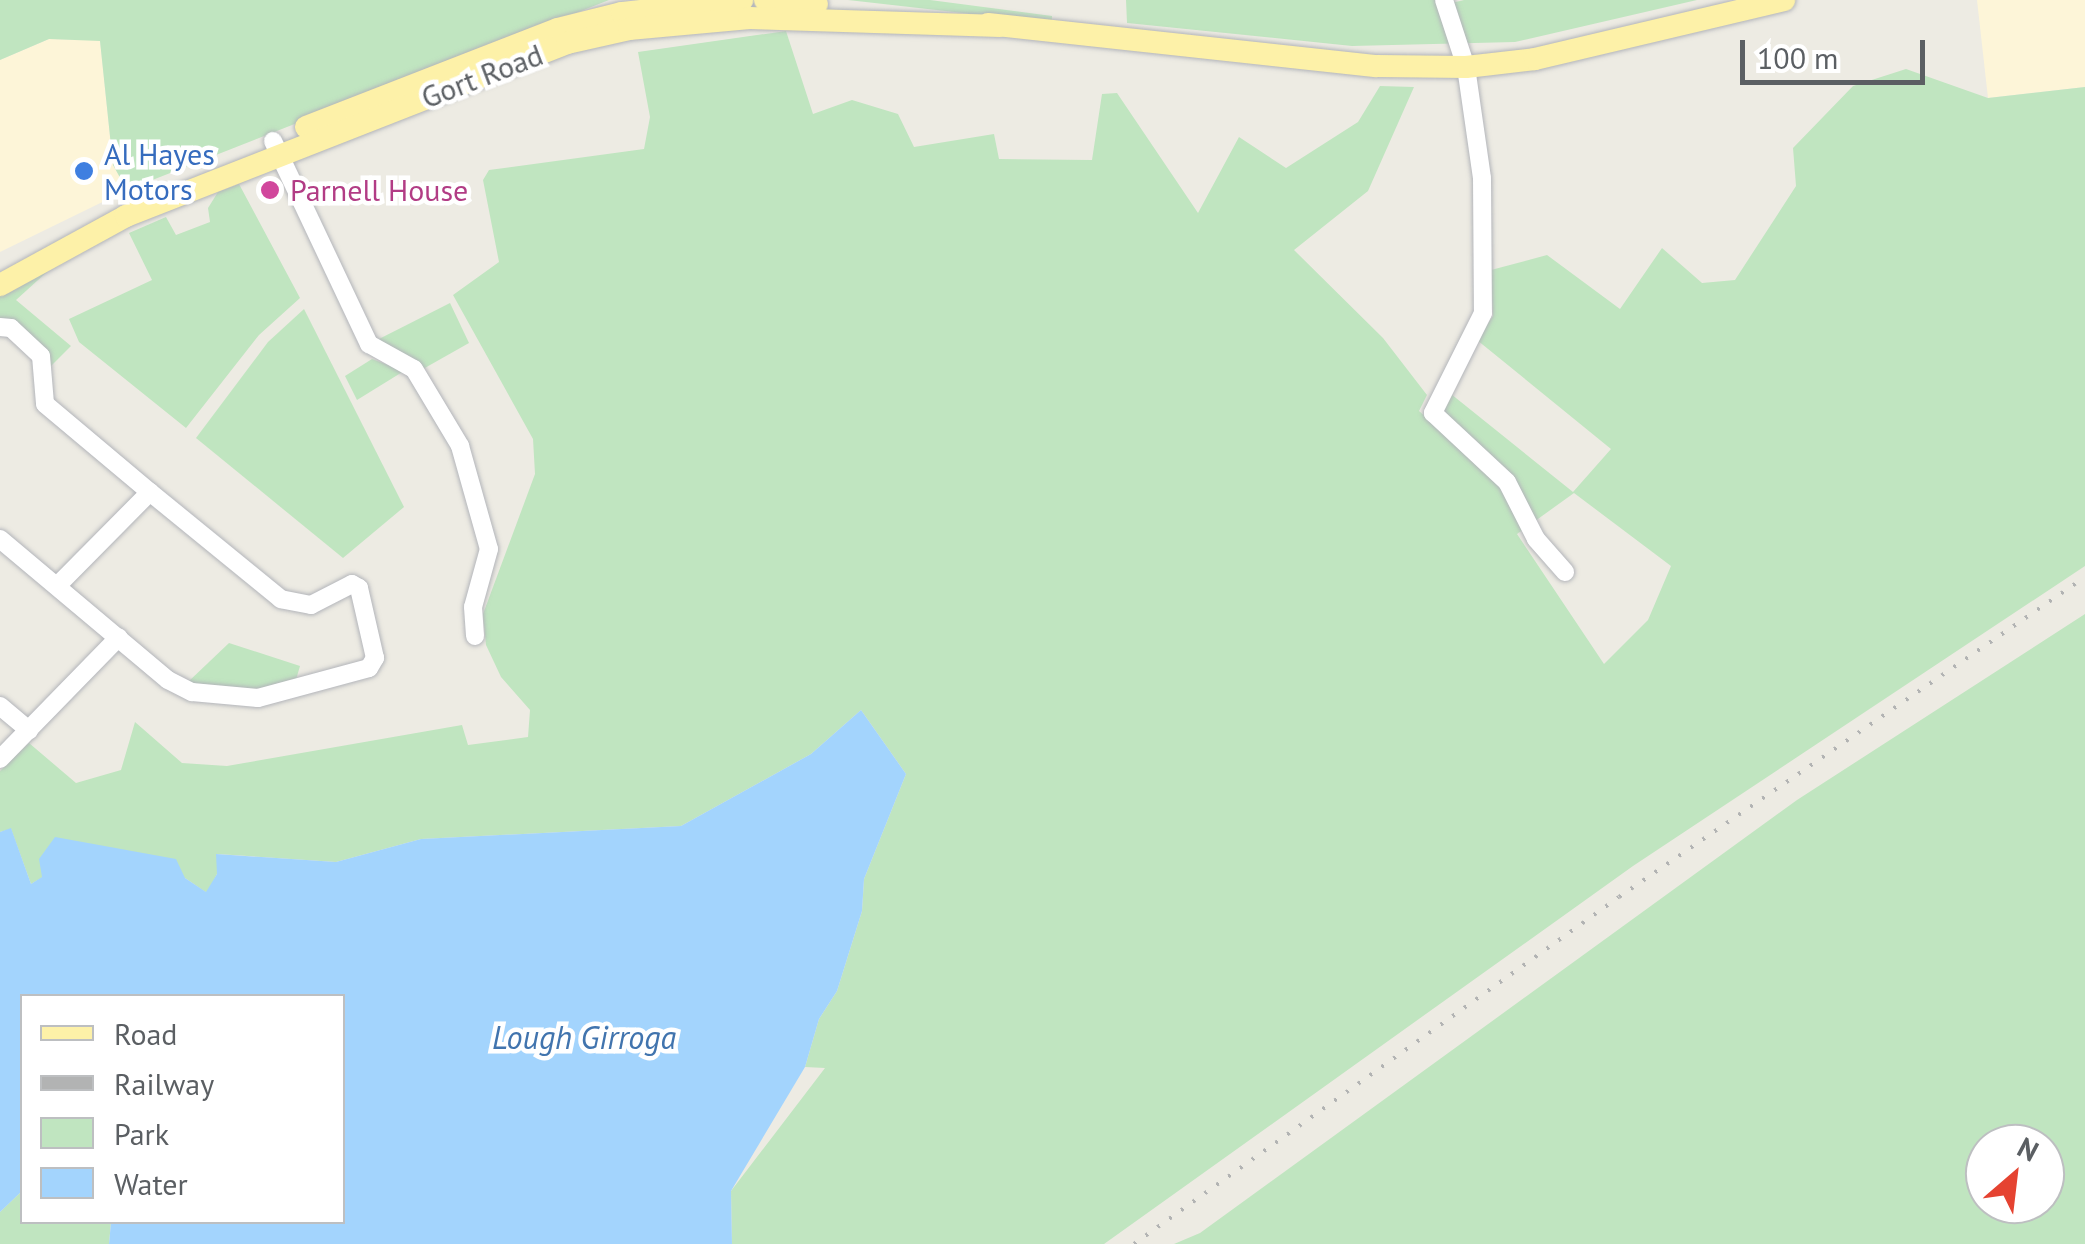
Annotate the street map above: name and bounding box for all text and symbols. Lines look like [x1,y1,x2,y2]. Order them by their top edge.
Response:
scale bar [1745,20,1930,82]
street label: Gort Road [416,36,548,116]
text: 100 m [1757,38,1838,77]
place label: Al Hayes Motors [104,136,215,206]
marker: Al Hayes Motors [73,160,95,182]
place label: Parnell House [290,172,468,208]
marker: Parnell House [259,179,281,201]
legend [20,994,345,1224]
text: Road [114,1014,178,1053]
water label: Lough Girroga [492,1018,676,1056]
text: Railway [114,1064,214,1103]
text: Park [114,1114,169,1153]
north arrow [1965,1124,2065,1224]
text: N [2012,1128,2045,1169]
text: Water [114,1164,188,1203]

